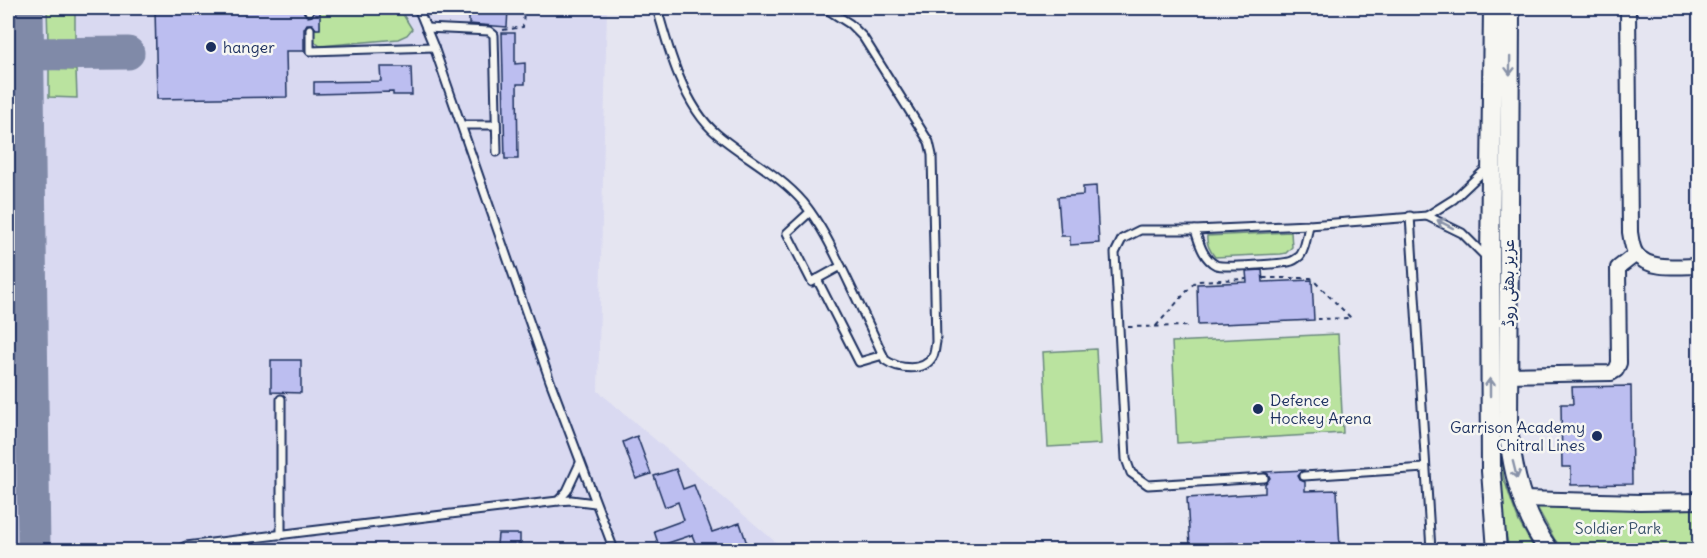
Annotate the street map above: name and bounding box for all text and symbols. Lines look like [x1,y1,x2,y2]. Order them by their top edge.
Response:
place label: hanger [223,37,275,57]
marker: hanger [204,40,218,54]
one-way arrow [1504,55,1516,75]
one-way arrow [1437,218,1454,230]
street label: عزیز بھٹی روڈ [1498,239,1519,327]
one-way arrow [1484,378,1496,398]
place label: Defence Hockey Arena [1270,390,1372,428]
marker: Defence Hockey Arena [1251,402,1265,416]
place label: Garrison Academy Chitral Lines [1450,417,1585,455]
marker: Garrison Academy Chitral Lines [1590,429,1604,443]
one-way arrow [1510,460,1521,479]
park label: Soldier Park [1575,518,1661,538]

